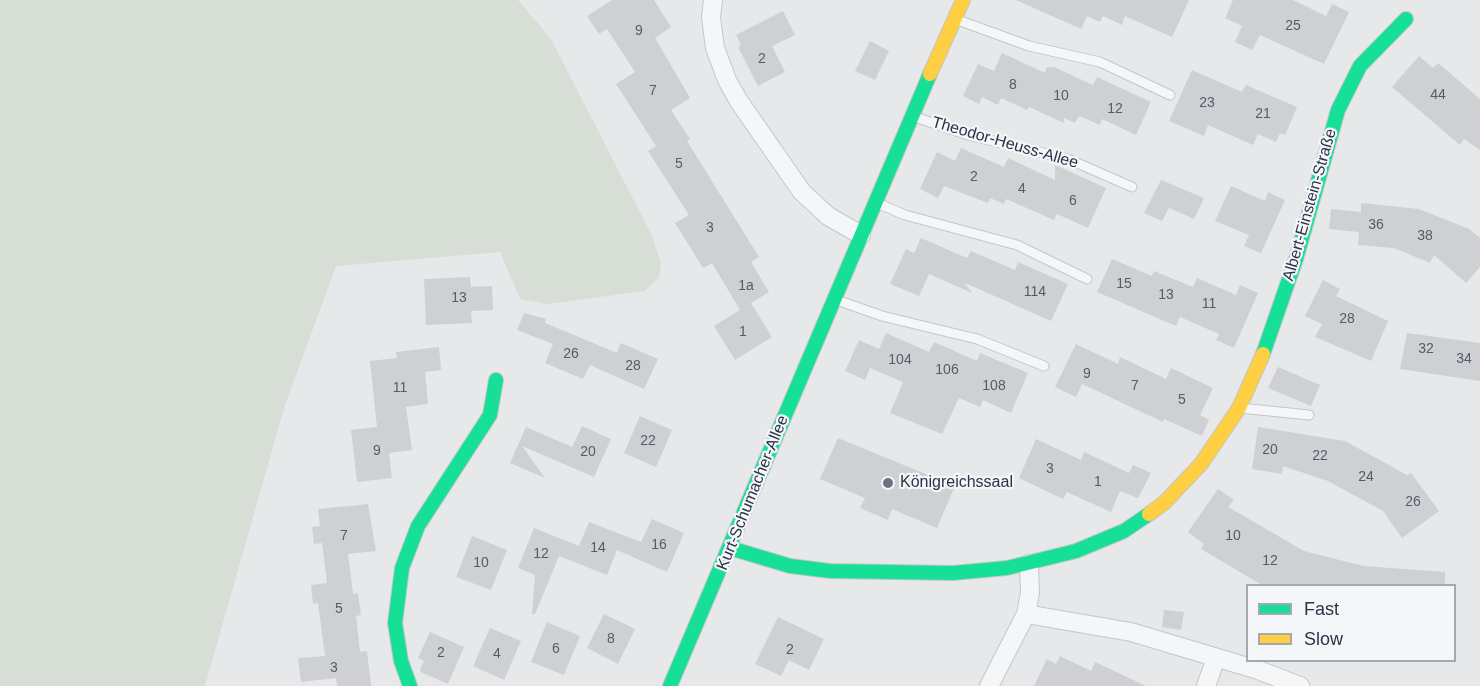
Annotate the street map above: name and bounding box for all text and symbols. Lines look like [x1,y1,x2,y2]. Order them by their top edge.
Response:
house number: 25 [1285,18,1301,34]
house number: 9 [635,23,643,39]
house number: 2 [758,51,766,67]
house number: 8 [1009,77,1017,93]
house number: 7 [649,83,657,99]
house number: 44 [1430,87,1446,103]
house number: 10 [1053,88,1069,104]
house number: 23 [1199,95,1215,111]
house number: 12 [1107,101,1123,117]
house number: 21 [1255,106,1271,122]
street label: Theodor-Heuss-Allee [930,113,1080,173]
street label: Albert-Einstein-Straße [1279,127,1341,283]
house number: 5 [675,156,683,172]
house number: 2 [970,169,978,185]
house number: 4 [1018,181,1026,197]
house number: 6 [1069,193,1077,209]
house number: 36 [1368,217,1384,233]
house number: 3 [706,220,714,236]
house number: 38 [1417,228,1433,244]
house number: 15 [1116,276,1132,292]
house number: 1a [738,278,754,294]
house number: 114 [1024,284,1046,300]
house number: 13 [1158,287,1174,303]
house number: 13 [451,290,467,306]
house number: 11 [1202,296,1216,312]
house number: 28 [1339,311,1355,327]
house number: 1 [739,324,747,340]
house number: 32 [1418,341,1434,357]
house number: 26 [563,346,579,362]
house number: 34 [1456,351,1472,367]
house number: 104 [888,352,912,368]
house number: 28 [625,358,641,374]
house number: 106 [935,362,959,378]
house number: 9 [1083,366,1091,382]
house number: 108 [982,378,1006,394]
house number: 7 [1131,378,1139,394]
house number: 11 [393,380,407,396]
house number: 5 [1178,392,1186,408]
street label: Kurt-Schumacher-Allee [713,413,793,573]
house number: 22 [640,433,656,449]
house number: 20 [1262,442,1278,458]
house number: 9 [373,443,381,459]
house number: 20 [580,444,596,460]
house number: 22 [1312,448,1328,464]
house number: 3 [1046,461,1054,477]
house number: 24 [1358,469,1374,485]
place label: Königreichssaal [900,473,1013,493]
house number: 1 [1094,474,1102,490]
marker: Königreichssaal [881,476,895,490]
house number: 26 [1405,494,1421,510]
house number: 7 [340,528,348,544]
house number: 10 [1225,528,1241,544]
house number: 16 [651,537,667,553]
house number: 14 [590,540,606,556]
house number: 12 [533,546,549,562]
house number: 12 [1262,553,1278,569]
house number: 10 [473,555,489,571]
legend [1246,584,1456,662]
text: Fast [1304,599,1339,619]
house number: 5 [335,601,343,617]
text: Slow [1304,629,1343,649]
house number: 8 [607,631,615,647]
house number: 6 [552,641,560,657]
house number: 2 [786,642,794,658]
house number: 2 [437,645,445,661]
house number: 4 [493,646,501,662]
house number: 3 [330,660,338,676]

